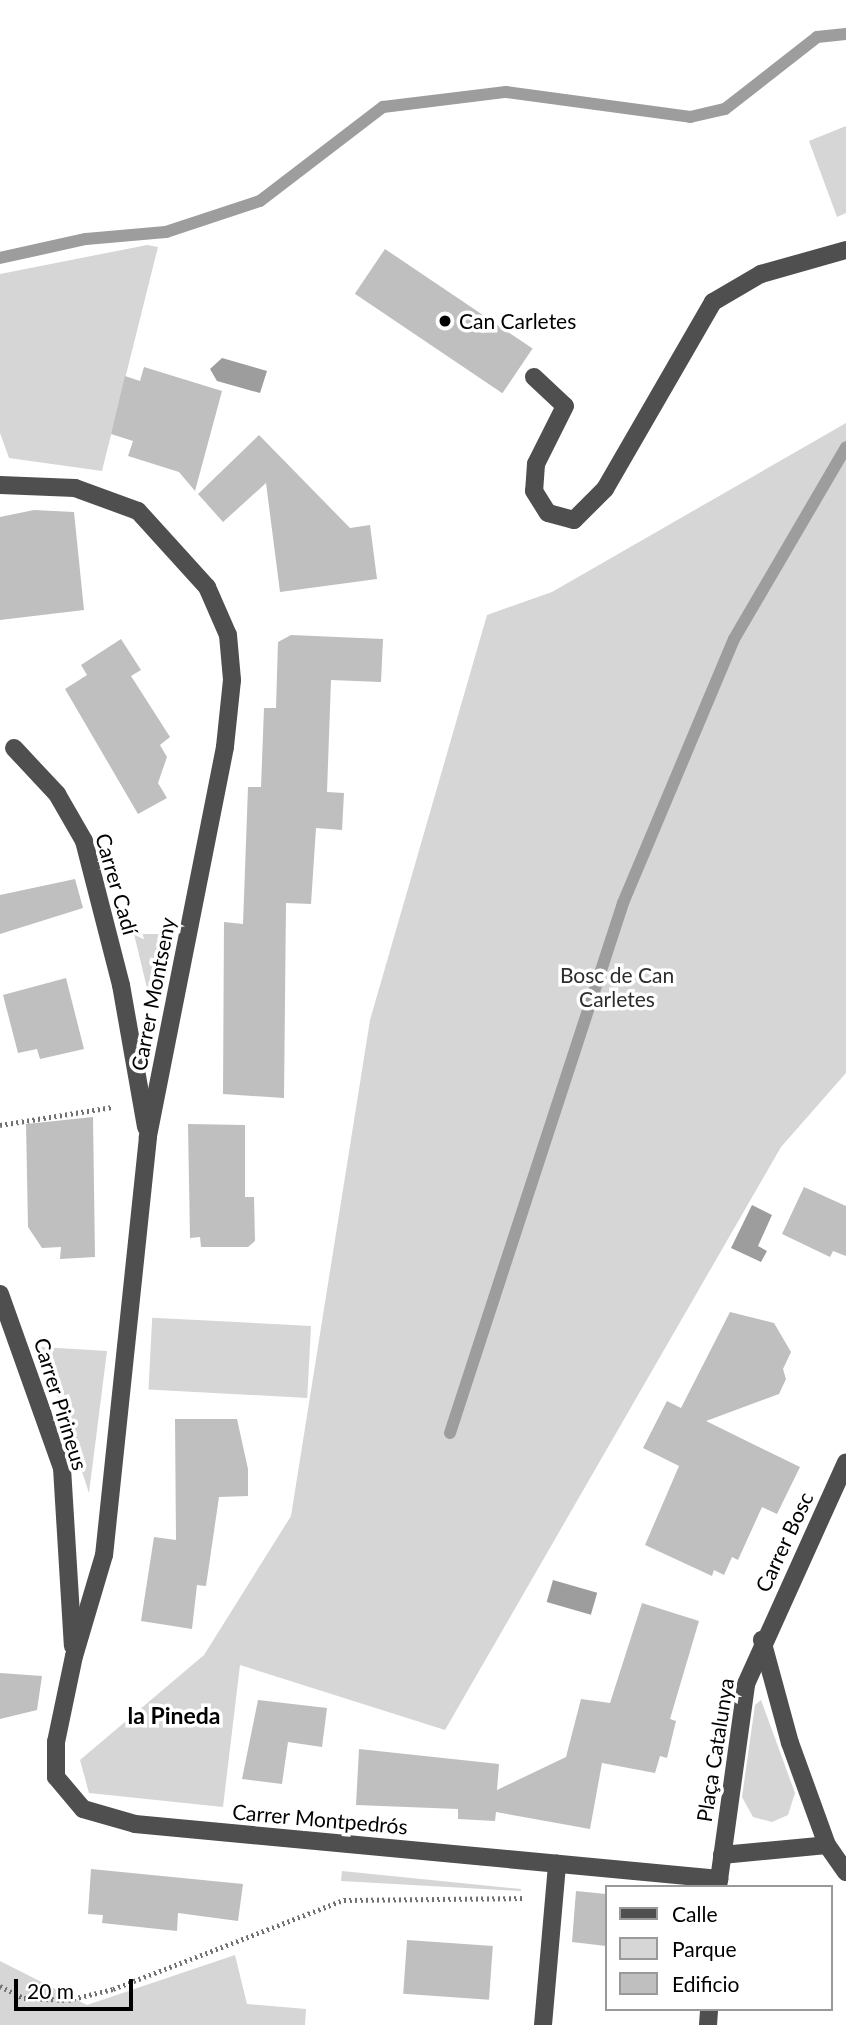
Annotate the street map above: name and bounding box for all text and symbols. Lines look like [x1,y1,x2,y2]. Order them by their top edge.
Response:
place label: Can Carletes [459,308,576,334]
marker: Can Carletes [437,313,453,329]
street label: Carrer Cadí [90,830,144,938]
street label: Carrer Montseny [126,915,180,1073]
park label: Bosc de Can Carletes [560,962,674,1012]
street label: Carrer Pirineus [29,1335,93,1473]
street label: Carrer Bosc [750,1488,818,1596]
street label: Plaça Catalunya [691,1676,739,1824]
district label: la Pineda [127,1701,221,1729]
street label: Carrer Montpedrós [231,1799,409,1839]
legend [604,1885,832,2011]
text: Calle [672,1901,717,1926]
text: Parque [672,1936,737,1961]
scale bar [18,1966,136,2010]
text: Edificio [672,1971,739,1996]
text: 20 m [27,1978,74,2003]

